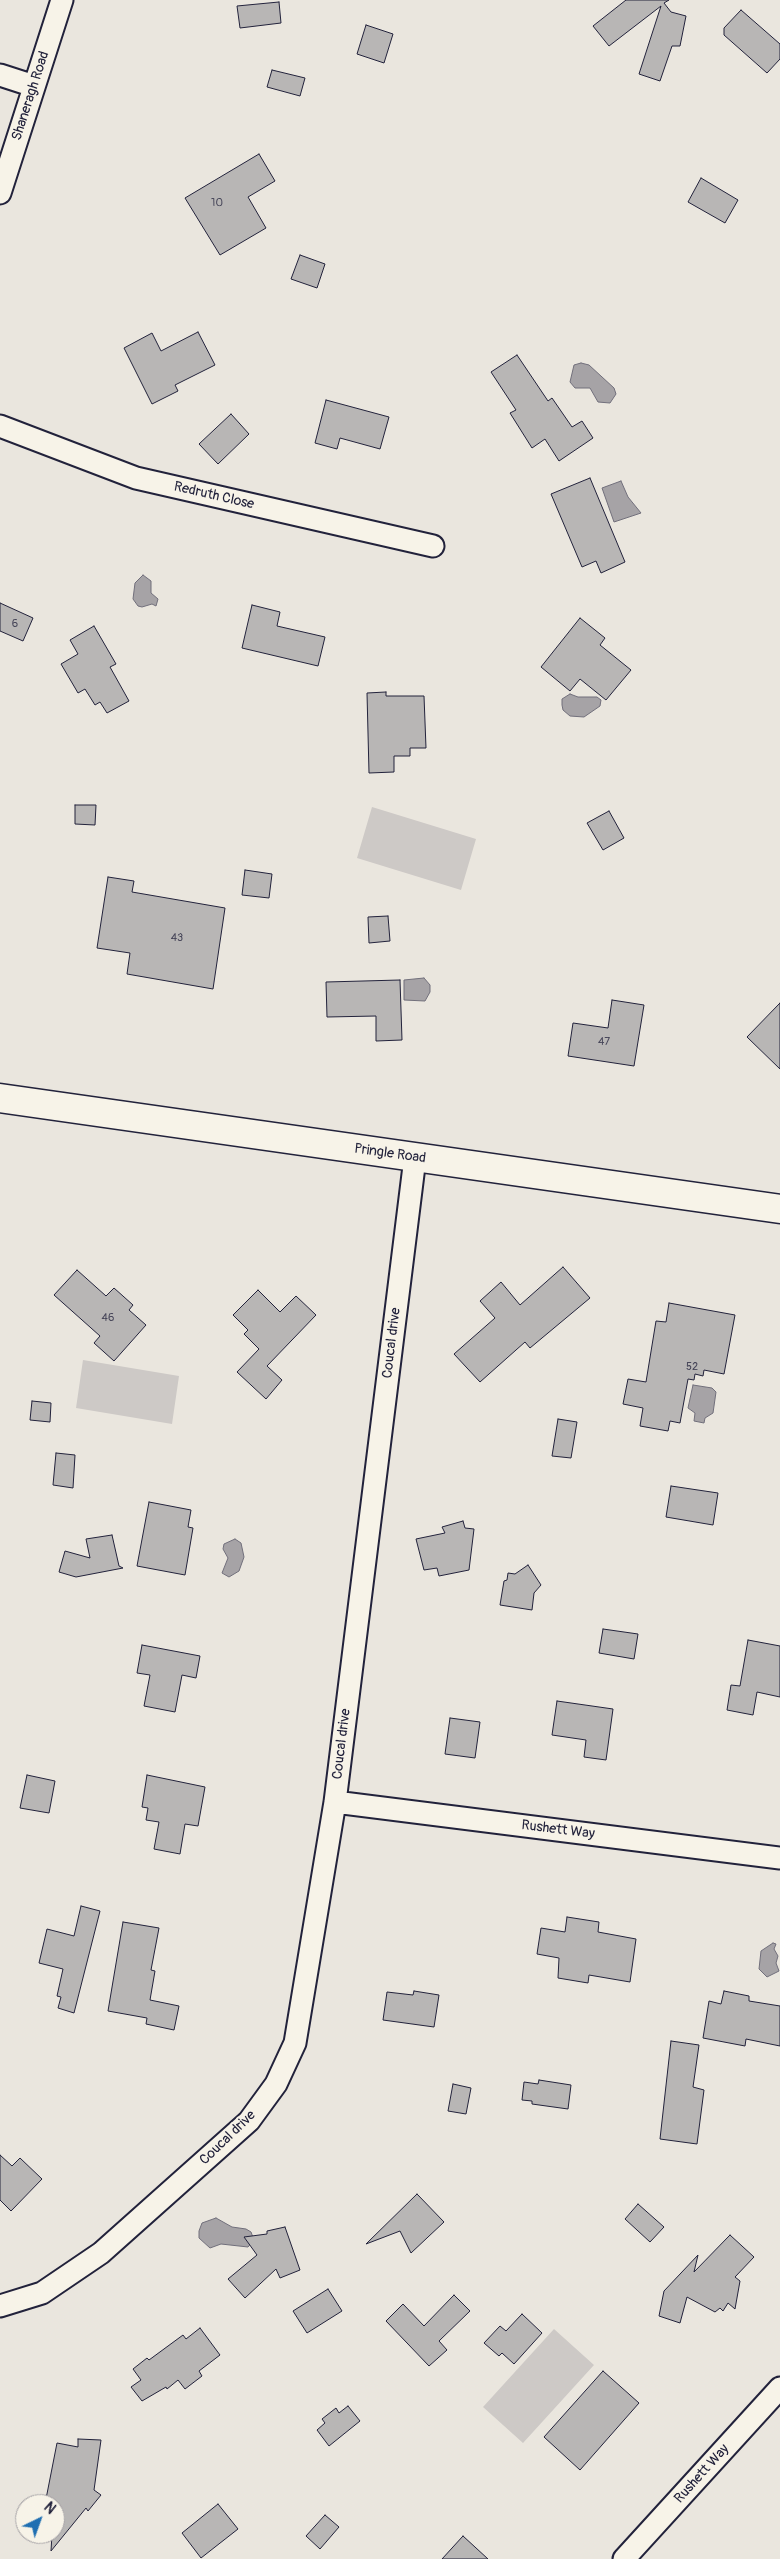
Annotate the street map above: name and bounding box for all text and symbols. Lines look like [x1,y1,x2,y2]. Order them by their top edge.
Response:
street label: Shaneragh Road [9,49,53,143]
house number: 10 [211,196,223,210]
street label: Redruth Close [172,479,256,513]
house number: 6 [12,617,18,631]
house number: 43 [171,931,183,945]
house number: 47 [598,1035,610,1049]
street label: Pringle Road [353,1141,427,1167]
street label: Coucal drive [379,1307,405,1379]
house number: 46 [102,1311,114,1325]
house number: 52 [686,1360,698,1374]
street label: Coucal drive [329,1708,355,1780]
street label: Rushett Way [520,1817,596,1843]
street label: Coucal drive [197,2107,259,2169]
street label: Rushett Way [671,2441,733,2507]
north arrow [15,2494,65,2544]
text: N [40,2499,59,2518]

